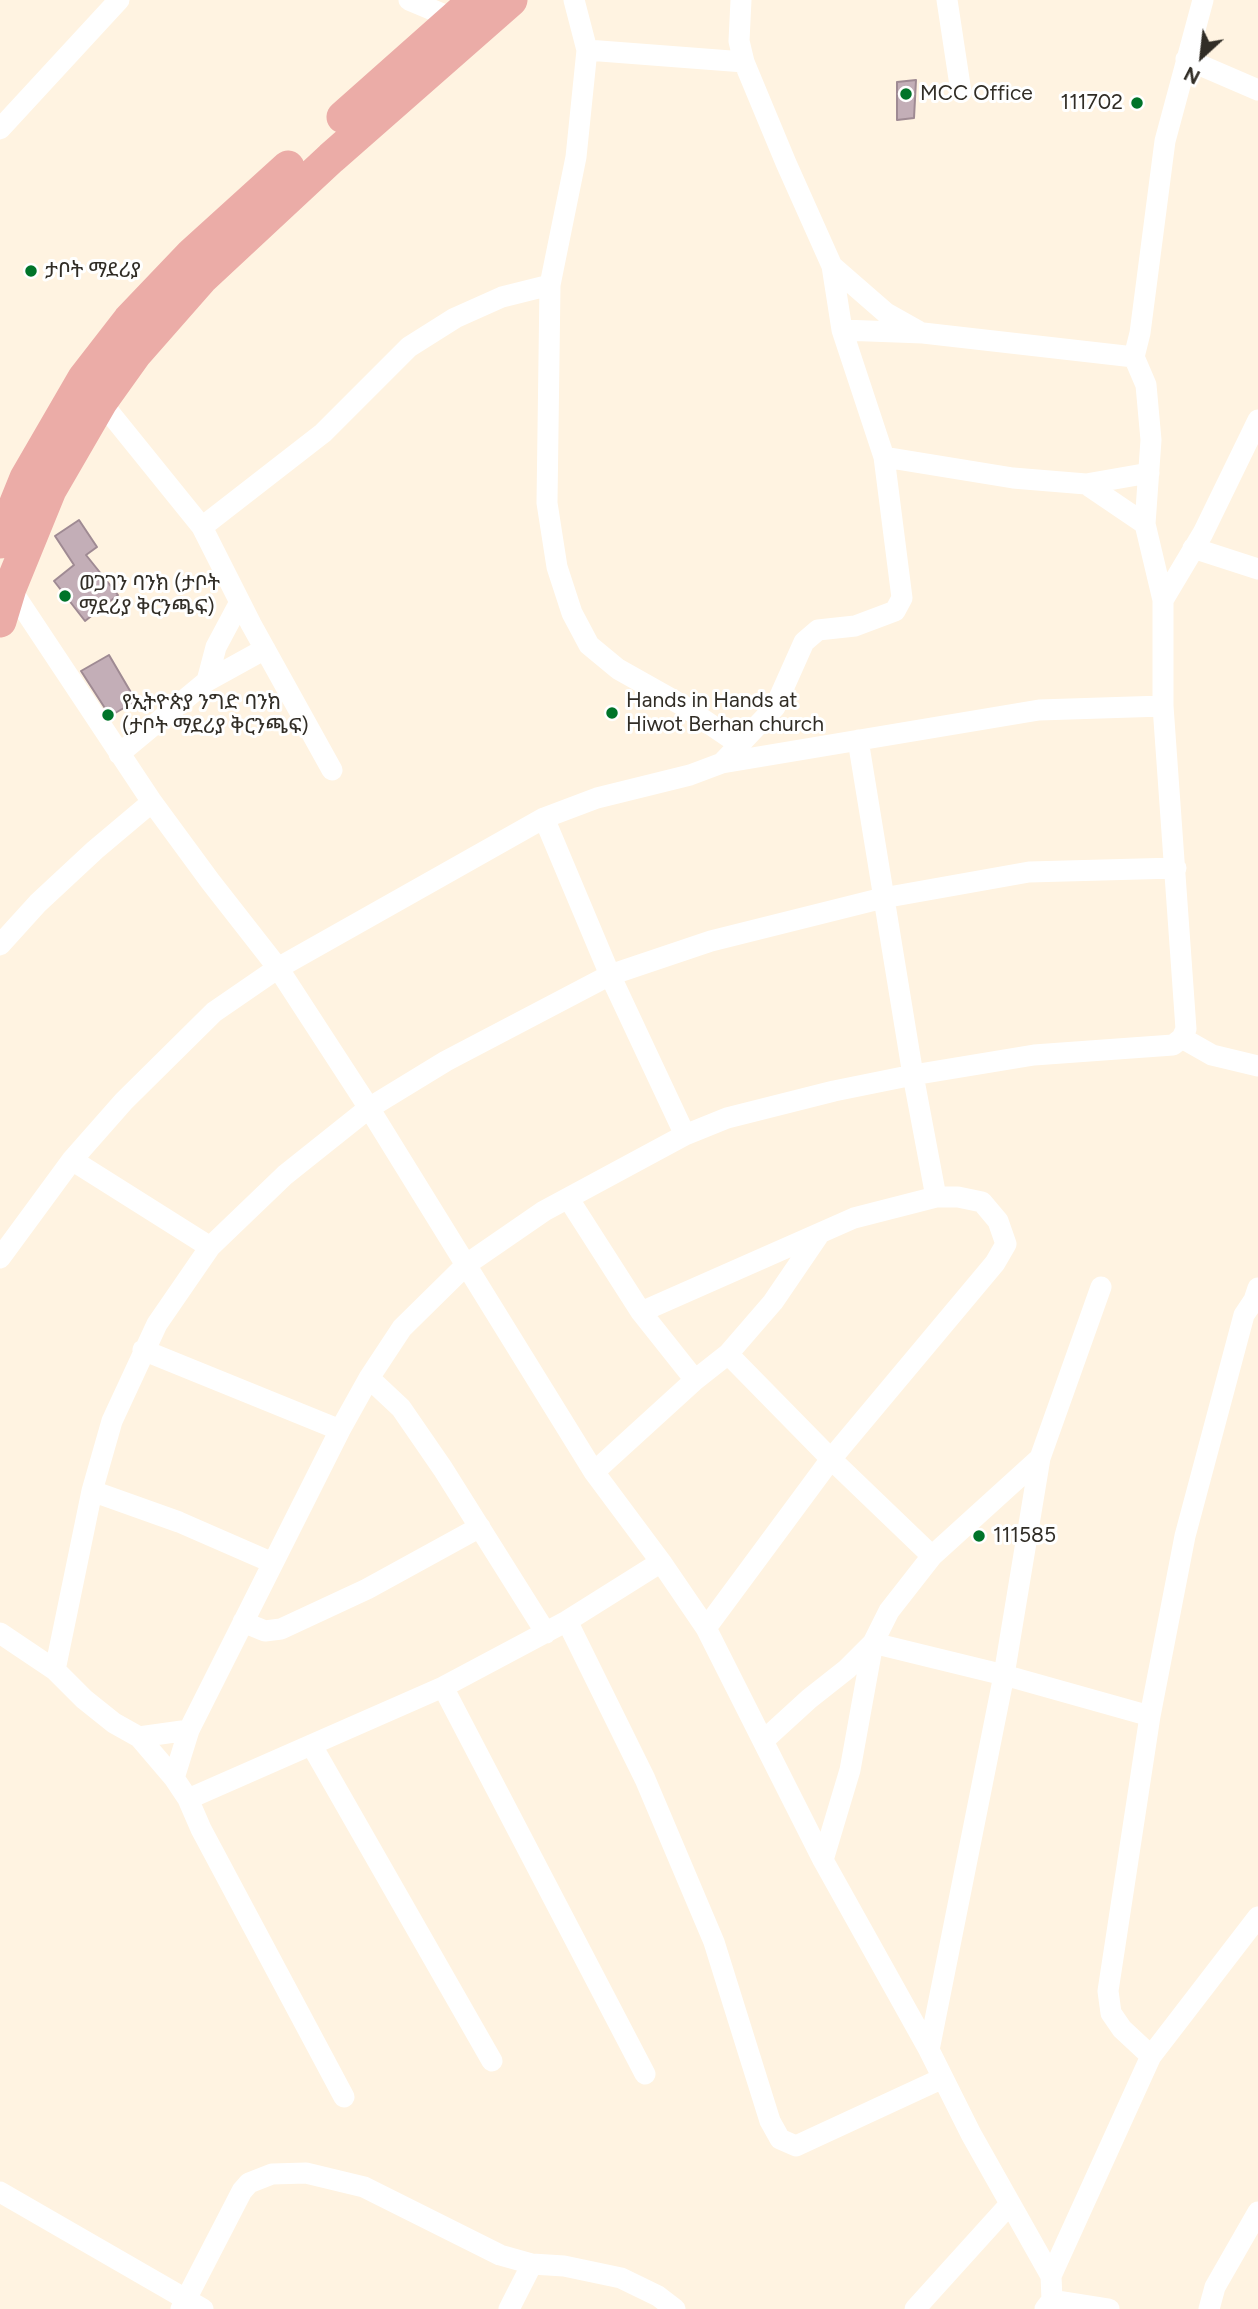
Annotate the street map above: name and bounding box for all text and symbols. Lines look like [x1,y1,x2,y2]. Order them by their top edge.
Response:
north arrow [1167,21,1237,91]
text: N [1180,62,1204,89]
place label: MCC Office [920,81,1033,107]
marker: MCC Office [898,86,914,102]
place label: 111702 [1061,90,1123,116]
marker: 111702 [1129,95,1145,111]
place label: ታቦት ማደሪያ [45,258,141,284]
marker: ታቦት ማደሪያ [23,263,39,279]
place label: ወጋገን ባንክ (ታቦት ማደሪያ ቅርንጫፍ) [79,571,220,621]
marker: ወጋገን ባንክ (ታቦት ማደሪያ ቅርንጫፍ) [57,588,73,604]
place label: Hands in Hands at Hiwot Berhan church [626,688,824,738]
place label: የኢትዮጵያ ንግድ ባንክ (ታቦት ማደሪያ ቅርንጫፍ) [122,690,309,740]
marker: Hands in Hands at Hiwot Berhan church [604,705,620,721]
marker: የኢትዮጵያ ንግድ ባንክ (ታቦት ማደሪያ ቅርንጫፍ) [100,707,116,723]
place label: 111585 [993,1523,1056,1549]
marker: 111585 [971,1528,987,1544]

